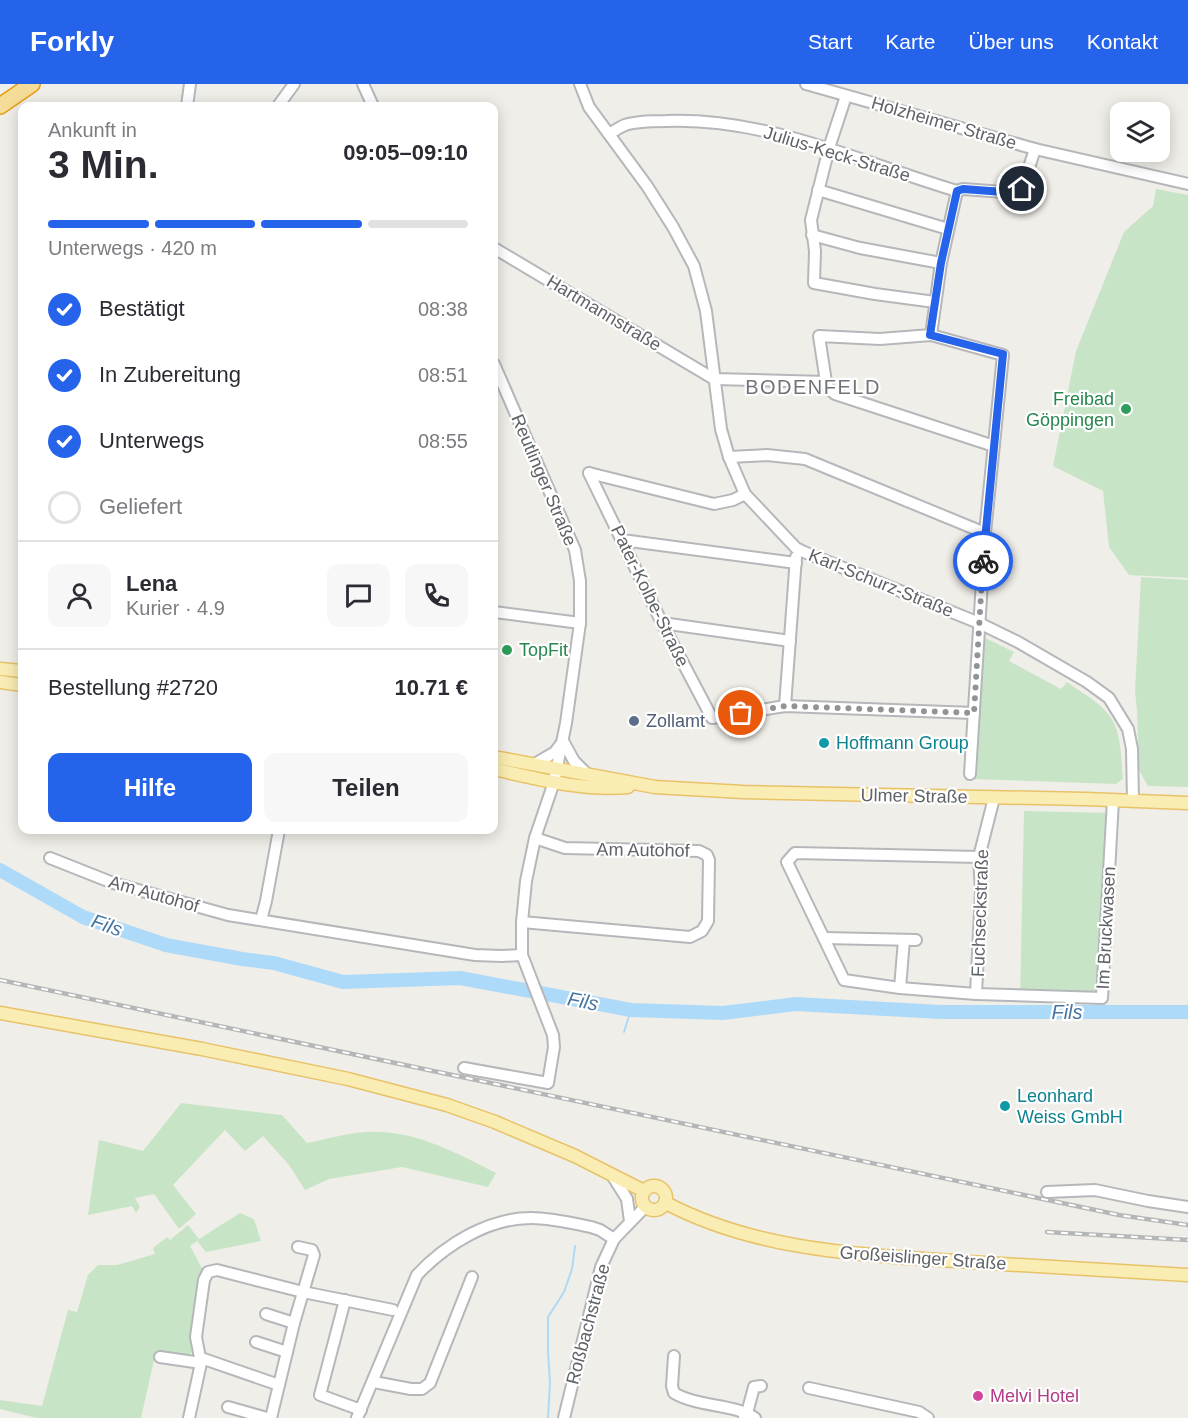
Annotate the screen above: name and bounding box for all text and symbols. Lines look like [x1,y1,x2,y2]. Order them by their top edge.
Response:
text: Forkly [30,26,114,57]
text: Start [808,30,852,53]
text: Karte [885,30,936,53]
text: Über uns [969,30,1054,53]
text: Kontakt [1087,30,1158,53]
street label: Holzheimer Straße [869,93,1019,153]
map controls [1110,102,1170,162]
button: layers [1110,102,1170,162]
text: Ankunft in [48,119,137,141]
street label: Julius-Keck-Straße [761,122,913,186]
text: 09:05–09:10 [343,140,468,165]
text: 3 Min. [48,143,159,186]
pin [996,163,1047,214]
icon: home [1005,172,1038,205]
text: Unterwegs · 420 m [48,237,217,259]
street label: Hartmannstraße [543,271,665,355]
icon: check [48,293,81,326]
text: Bestätigt [99,296,185,321]
text: 08:38 [418,298,468,320]
icon: check [48,359,81,392]
text: In Zubereitung [99,362,241,387]
text: 08:51 [418,364,468,386]
district label: BODENFELD [745,376,881,398]
place label: Freibad Göppingen [1026,389,1114,430]
marker: Freibad Göppingen [1119,402,1133,416]
street label: Reutlinger Straße [507,411,581,549]
icon: check [48,425,81,458]
text: Unterwegs [99,428,204,453]
text: 08:55 [418,430,468,452]
text: Geliefert [99,494,182,519]
street label: Pater-Kolbe-Straße [607,522,693,670]
courier [953,531,1013,591]
street label: Karl-Schurz-Straße [806,545,956,621]
icon: bike [967,545,1000,578]
button: person [48,564,111,627]
button: chat [327,564,390,627]
button: phone [405,564,468,627]
text: Lena [126,571,177,596]
text: Kurier · 4.9 [126,597,225,619]
place label: TopFit [519,640,568,660]
marker: TopFit [500,643,514,657]
text: Bestellung #2720 [48,675,218,700]
text: 10.71 € [395,675,468,700]
pin [715,687,766,738]
icon: bag [724,696,757,729]
place label: Zollamt [646,711,705,731]
marker: Zollamt [627,714,641,728]
place label: Hoffmann Group [836,733,969,753]
marker: Hoffmann Group [817,736,831,750]
button: Hilfe [48,753,252,822]
button: Teilen [264,753,468,822]
street label: Ulmer Straße [860,785,968,807]
street label: Am Autohof [596,839,691,861]
street label: Fuchseckstraße [968,849,992,977]
street label: Im Bruckwasen [1093,866,1119,990]
street label: Am Autohof [107,872,202,917]
water label: Fils [89,910,125,940]
water label: Fils [566,987,600,1015]
water label: Fils [1051,1001,1083,1023]
place label: Leonhard Weiss GmbH [1017,1086,1123,1127]
marker: Leonhard Weiss GmbH [998,1099,1012,1113]
street label: Großeislinger Straße [839,1242,1007,1274]
street label: Roßbachstraße [562,1261,614,1387]
place label: Melvi Hotel [990,1386,1079,1406]
marker: Melvi Hotel [971,1389,985,1403]

